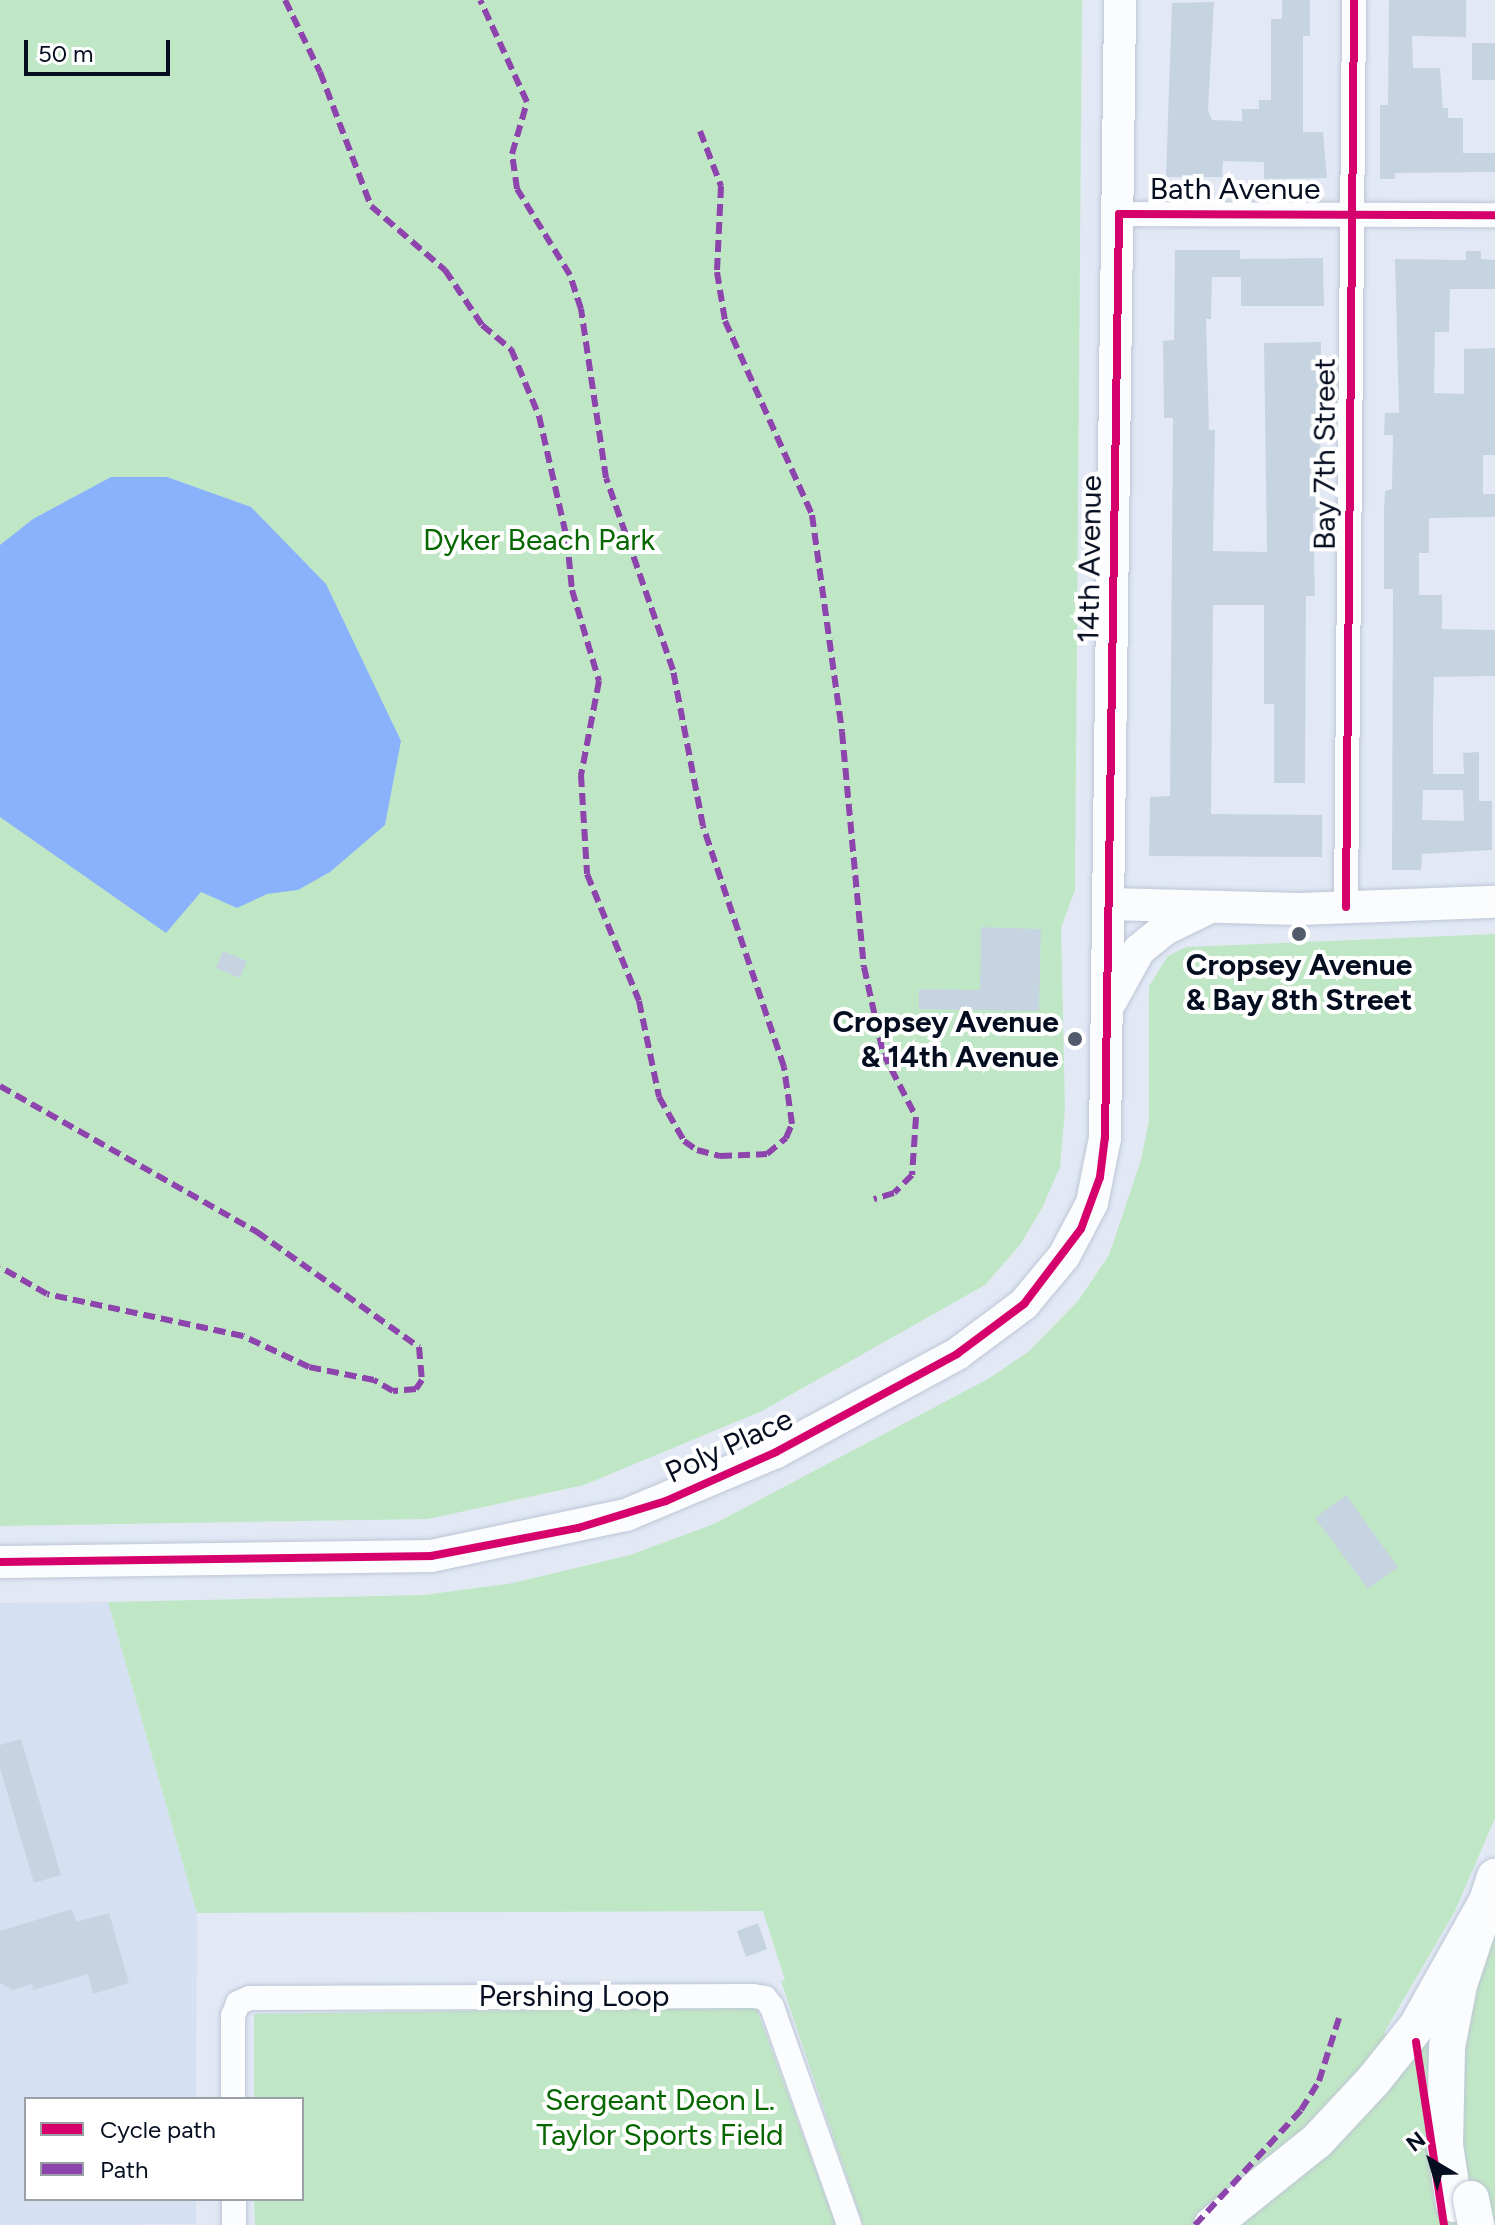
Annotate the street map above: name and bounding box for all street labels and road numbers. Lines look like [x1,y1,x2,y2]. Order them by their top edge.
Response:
street label: Bath Avenue [1150,171,1320,207]
street label: Bay 7th Street [1307,358,1343,550]
street label: 14th Avenue [1071,475,1109,643]
street label: Poly Place [660,1401,798,1491]
street label: Pershing Loop [478,1978,670,2014]

